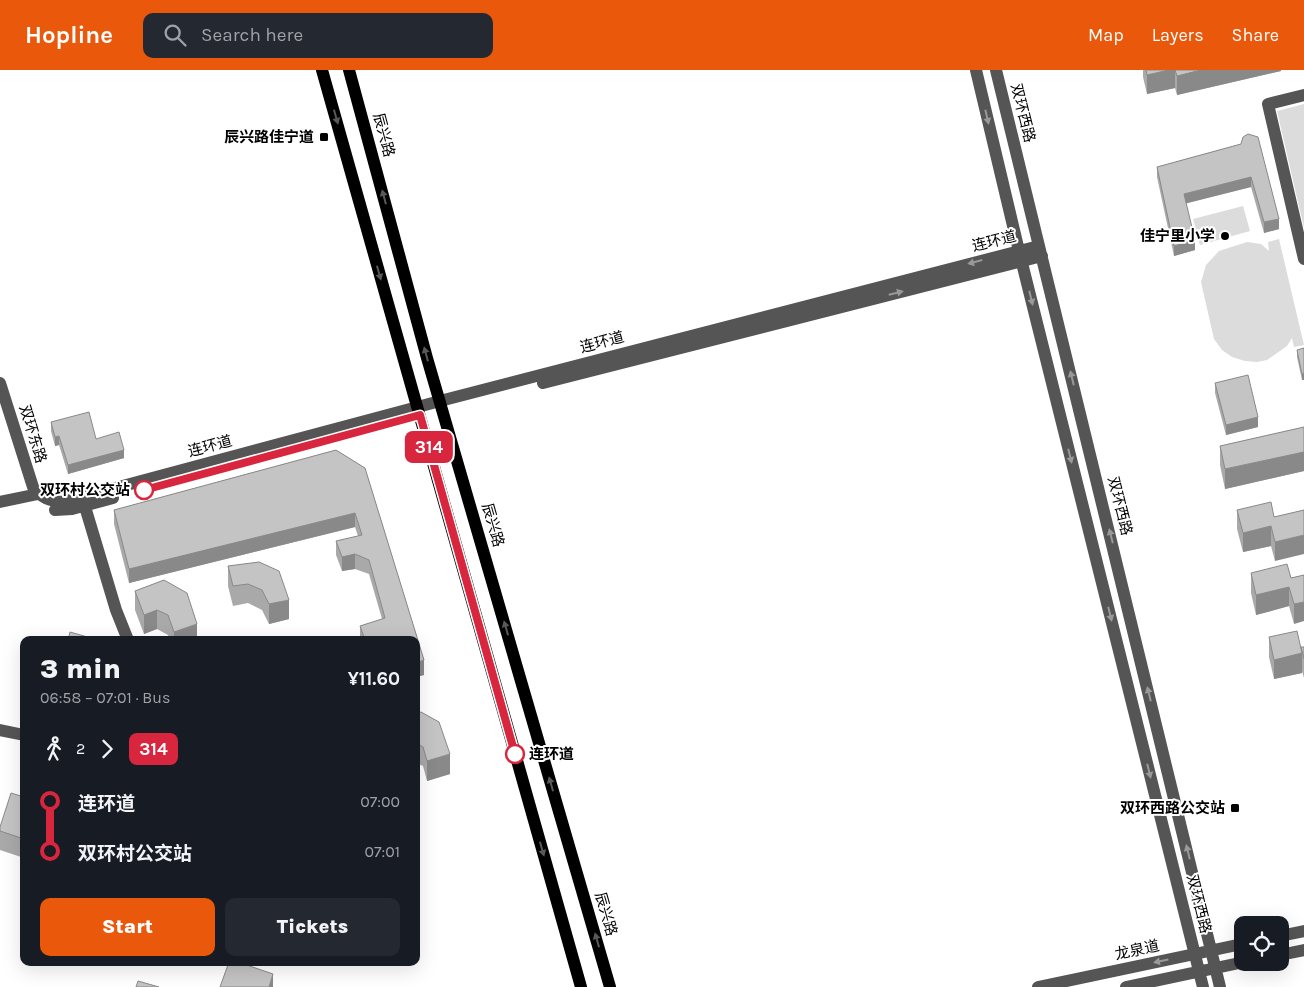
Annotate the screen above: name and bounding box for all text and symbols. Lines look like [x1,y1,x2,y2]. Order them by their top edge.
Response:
search box [143,13,493,58]
text: Hopline [25,21,113,49]
icon: search [161,21,189,49]
text: Search here [201,24,303,46]
text: Map [1088,24,1124,46]
text: Layers [1152,24,1204,46]
text: Share [1232,24,1279,46]
street label: 双环西路 [1007,82,1039,144]
one-way arrow [332,110,340,125]
one-way arrow [983,110,991,125]
street label: 辰兴路 [369,111,399,159]
place label: 辰兴路佳宁道 [224,128,314,146]
marker: 辰兴路佳宁道 [318,131,330,143]
one-way arrow [379,190,387,205]
street label: 连环道 [970,227,1018,255]
place label: 佳宁里小学 [1140,227,1215,245]
marker: 佳宁里小学 [1219,230,1231,242]
one-way arrow [968,259,983,267]
one-way arrow [376,266,384,281]
one-way arrow [889,289,904,297]
one-way arrow [1027,291,1035,306]
street label: 连环道 [578,327,626,357]
one-way arrow [422,347,430,362]
one-way arrow [1068,371,1076,386]
street label: 双环东路 [16,403,50,465]
street label: 连环道 [186,431,234,461]
line badge: 314 [400,431,458,463]
text: 314 [415,436,443,458]
one-way arrow [1066,448,1074,463]
street label: 双环西路 [1104,475,1136,537]
marker: 双环村公交站 [134,480,154,500]
place label: 双环村公交站 [40,481,130,499]
street label: 辰兴路 [478,501,508,549]
one-way arrow [1106,529,1114,544]
one-way arrow [1106,606,1114,621]
one-way arrow [502,621,510,636]
text: 3 min [40,652,121,685]
text: ¥11.60 [348,668,400,690]
one-way arrow [1145,687,1153,702]
text: 06:58 – 07:01 · Bus [40,688,170,707]
icon: walk [40,735,68,763]
icon: forward [93,735,121,763]
text: 314 [139,738,168,760]
text: 2 [76,739,85,758]
marker: 连环道 [505,744,525,764]
place label: 连环道 [529,745,574,763]
one-way arrow [1145,764,1153,779]
one-way arrow [547,777,555,792]
text: 07:00 [360,792,400,811]
text: 连环道 [78,793,135,815]
place label: 双环西路公交站 [1120,799,1225,817]
marker: 双环西路公交站 [1229,802,1241,814]
text: 07:01 [365,842,400,861]
one-way arrow [538,842,546,857]
text: 双环村公交站 [78,843,192,865]
one-way arrow [1184,845,1192,860]
street label: 双环西路 [1183,873,1215,935]
street label: 辰兴路 [591,890,621,938]
button: Start [40,898,215,956]
button: Tickets [225,898,400,956]
map controls [1234,916,1289,971]
button: locate [1234,916,1289,971]
one-way arrow [592,933,600,948]
street label: 龙泉道 [1113,937,1161,963]
one-way arrow [1153,957,1168,965]

